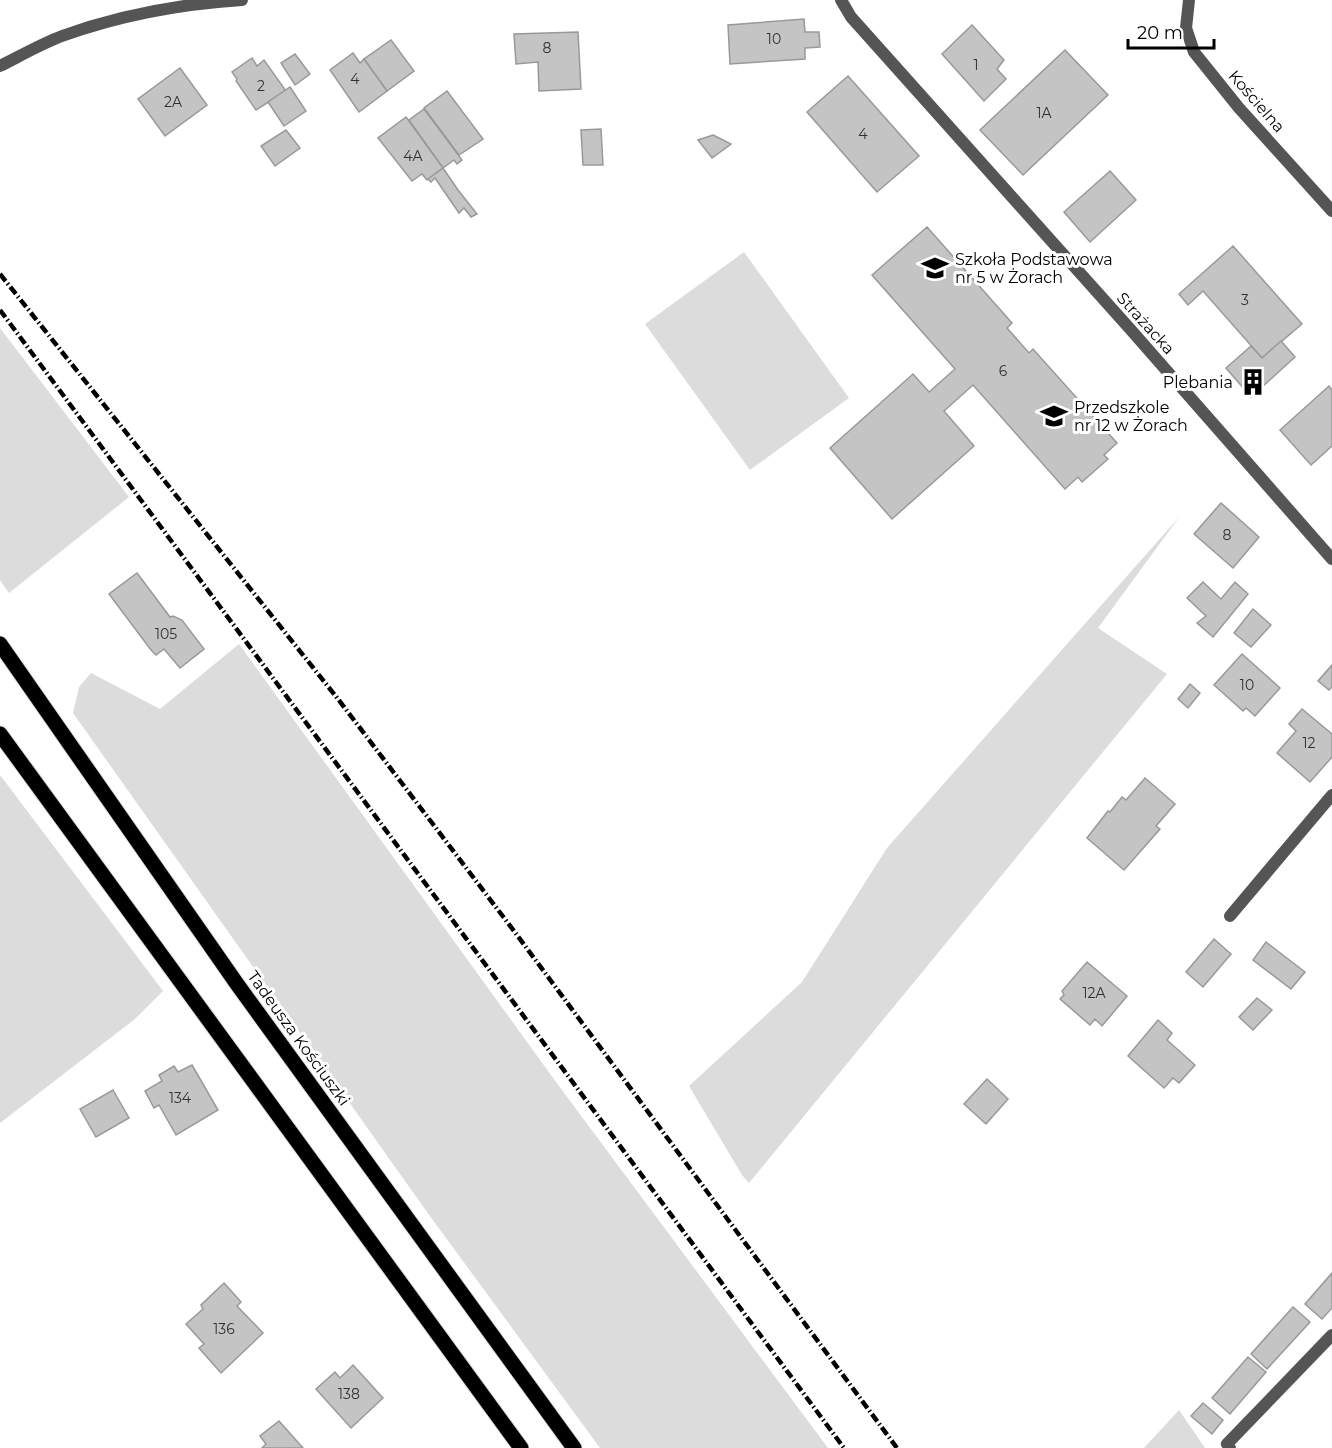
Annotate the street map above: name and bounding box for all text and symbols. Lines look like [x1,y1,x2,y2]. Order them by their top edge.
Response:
scale bar [1128,12,1214,50]
text: 20 m [1137,22,1183,44]
house number: 10 [767,30,781,48]
house number: 8 [543,39,552,57]
house number: 1 [973,56,979,74]
street label: Kościelna [1224,66,1289,136]
house number: 4 [350,70,360,88]
house number: 2 [257,77,265,95]
house number: 2A [164,93,183,111]
house number: 1A [1036,104,1053,122]
house number: 4 [858,125,868,143]
house number: 4A [403,147,424,165]
place label: Szkoła Podstawowa nr 5 w Żorach [955,250,1113,287]
school or university icon: Szkoła Podstawowa nr 5 w Żorach [920,253,950,283]
street label: Strażacka [1113,288,1178,358]
house number: 3 [1241,291,1249,309]
house number: 6 [999,362,1008,380]
building icon: Plebania [1238,367,1268,397]
place label: Plebania [1163,373,1233,392]
place label: Przedszkole nr 12 w Żorach [1074,398,1188,435]
school or university icon: Przedszkole nr 12 w Żorach [1039,401,1069,431]
house number: 8 [1223,526,1232,544]
house number: 105 [155,625,177,643]
house number: 10 [1240,676,1254,694]
house number: 12 [1302,734,1316,752]
street label: Tadeusza Kościuszki [243,967,354,1109]
house number: 12A [1082,984,1106,1002]
house number: 134 [169,1089,192,1107]
house number: 136 [213,1320,235,1338]
house number: 138 [338,1385,360,1403]

